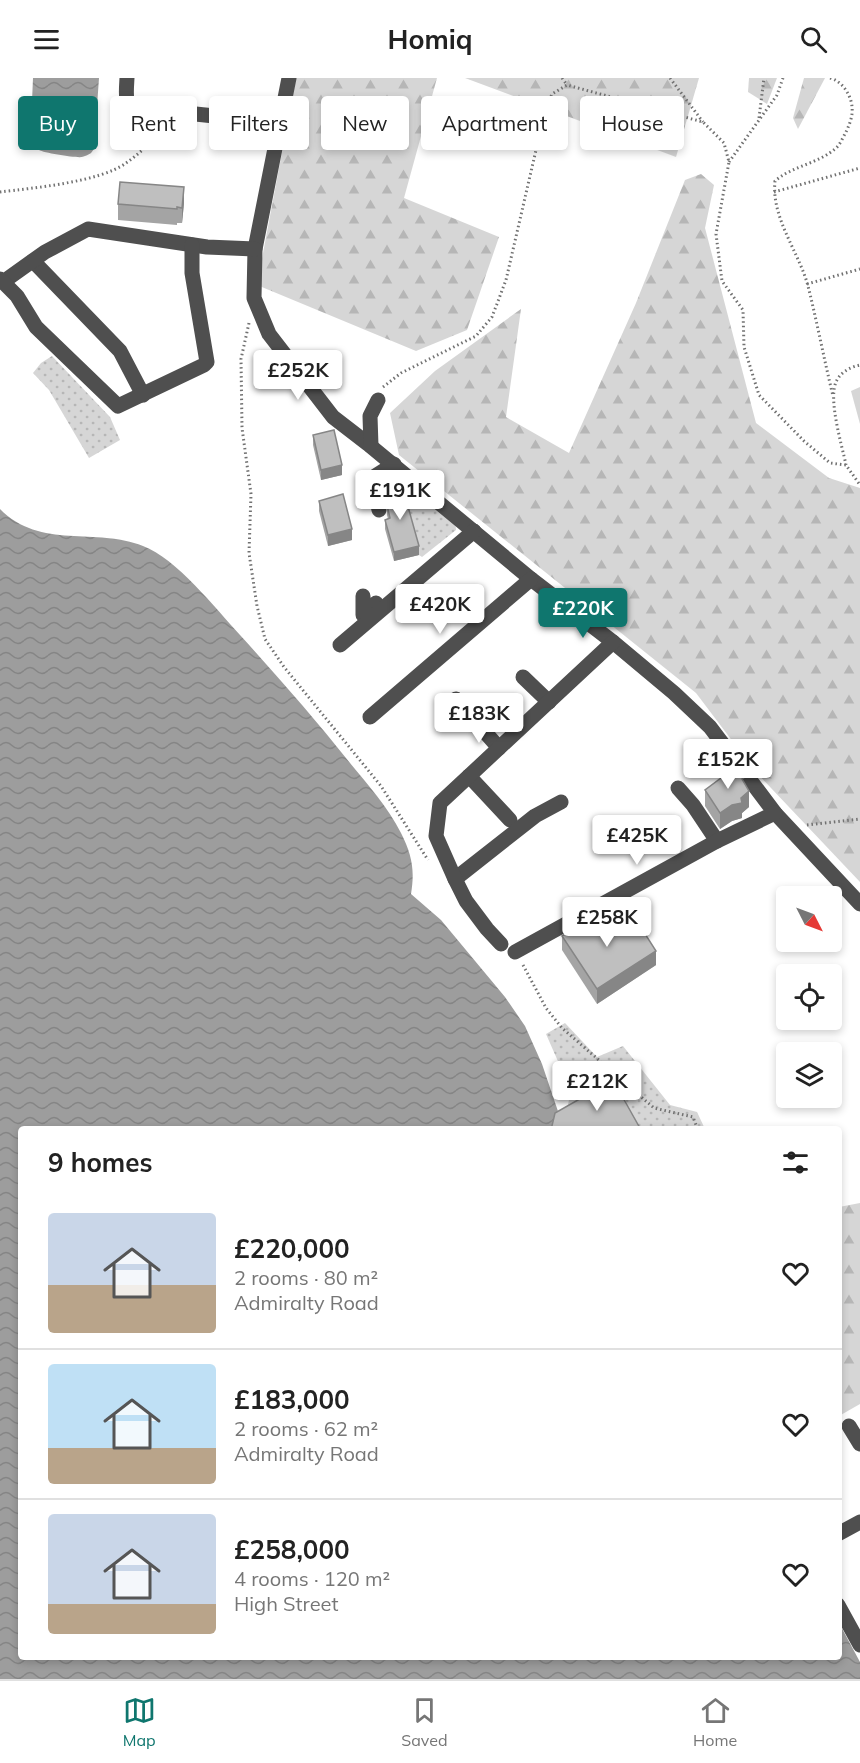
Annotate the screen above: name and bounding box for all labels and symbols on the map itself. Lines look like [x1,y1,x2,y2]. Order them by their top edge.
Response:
pin: £252K [256,350,340,401]
pin: £191K [358,470,442,521]
pin: £420K [398,584,482,635]
pin: £220K [541,588,625,639]
pin: £183K [437,693,521,744]
pin: £152K [686,739,770,790]
pin: £425K [595,815,679,866]
north arrow [776,886,842,952]
pin: £258K [565,897,649,948]
pin: £212K [555,1061,639,1112]

